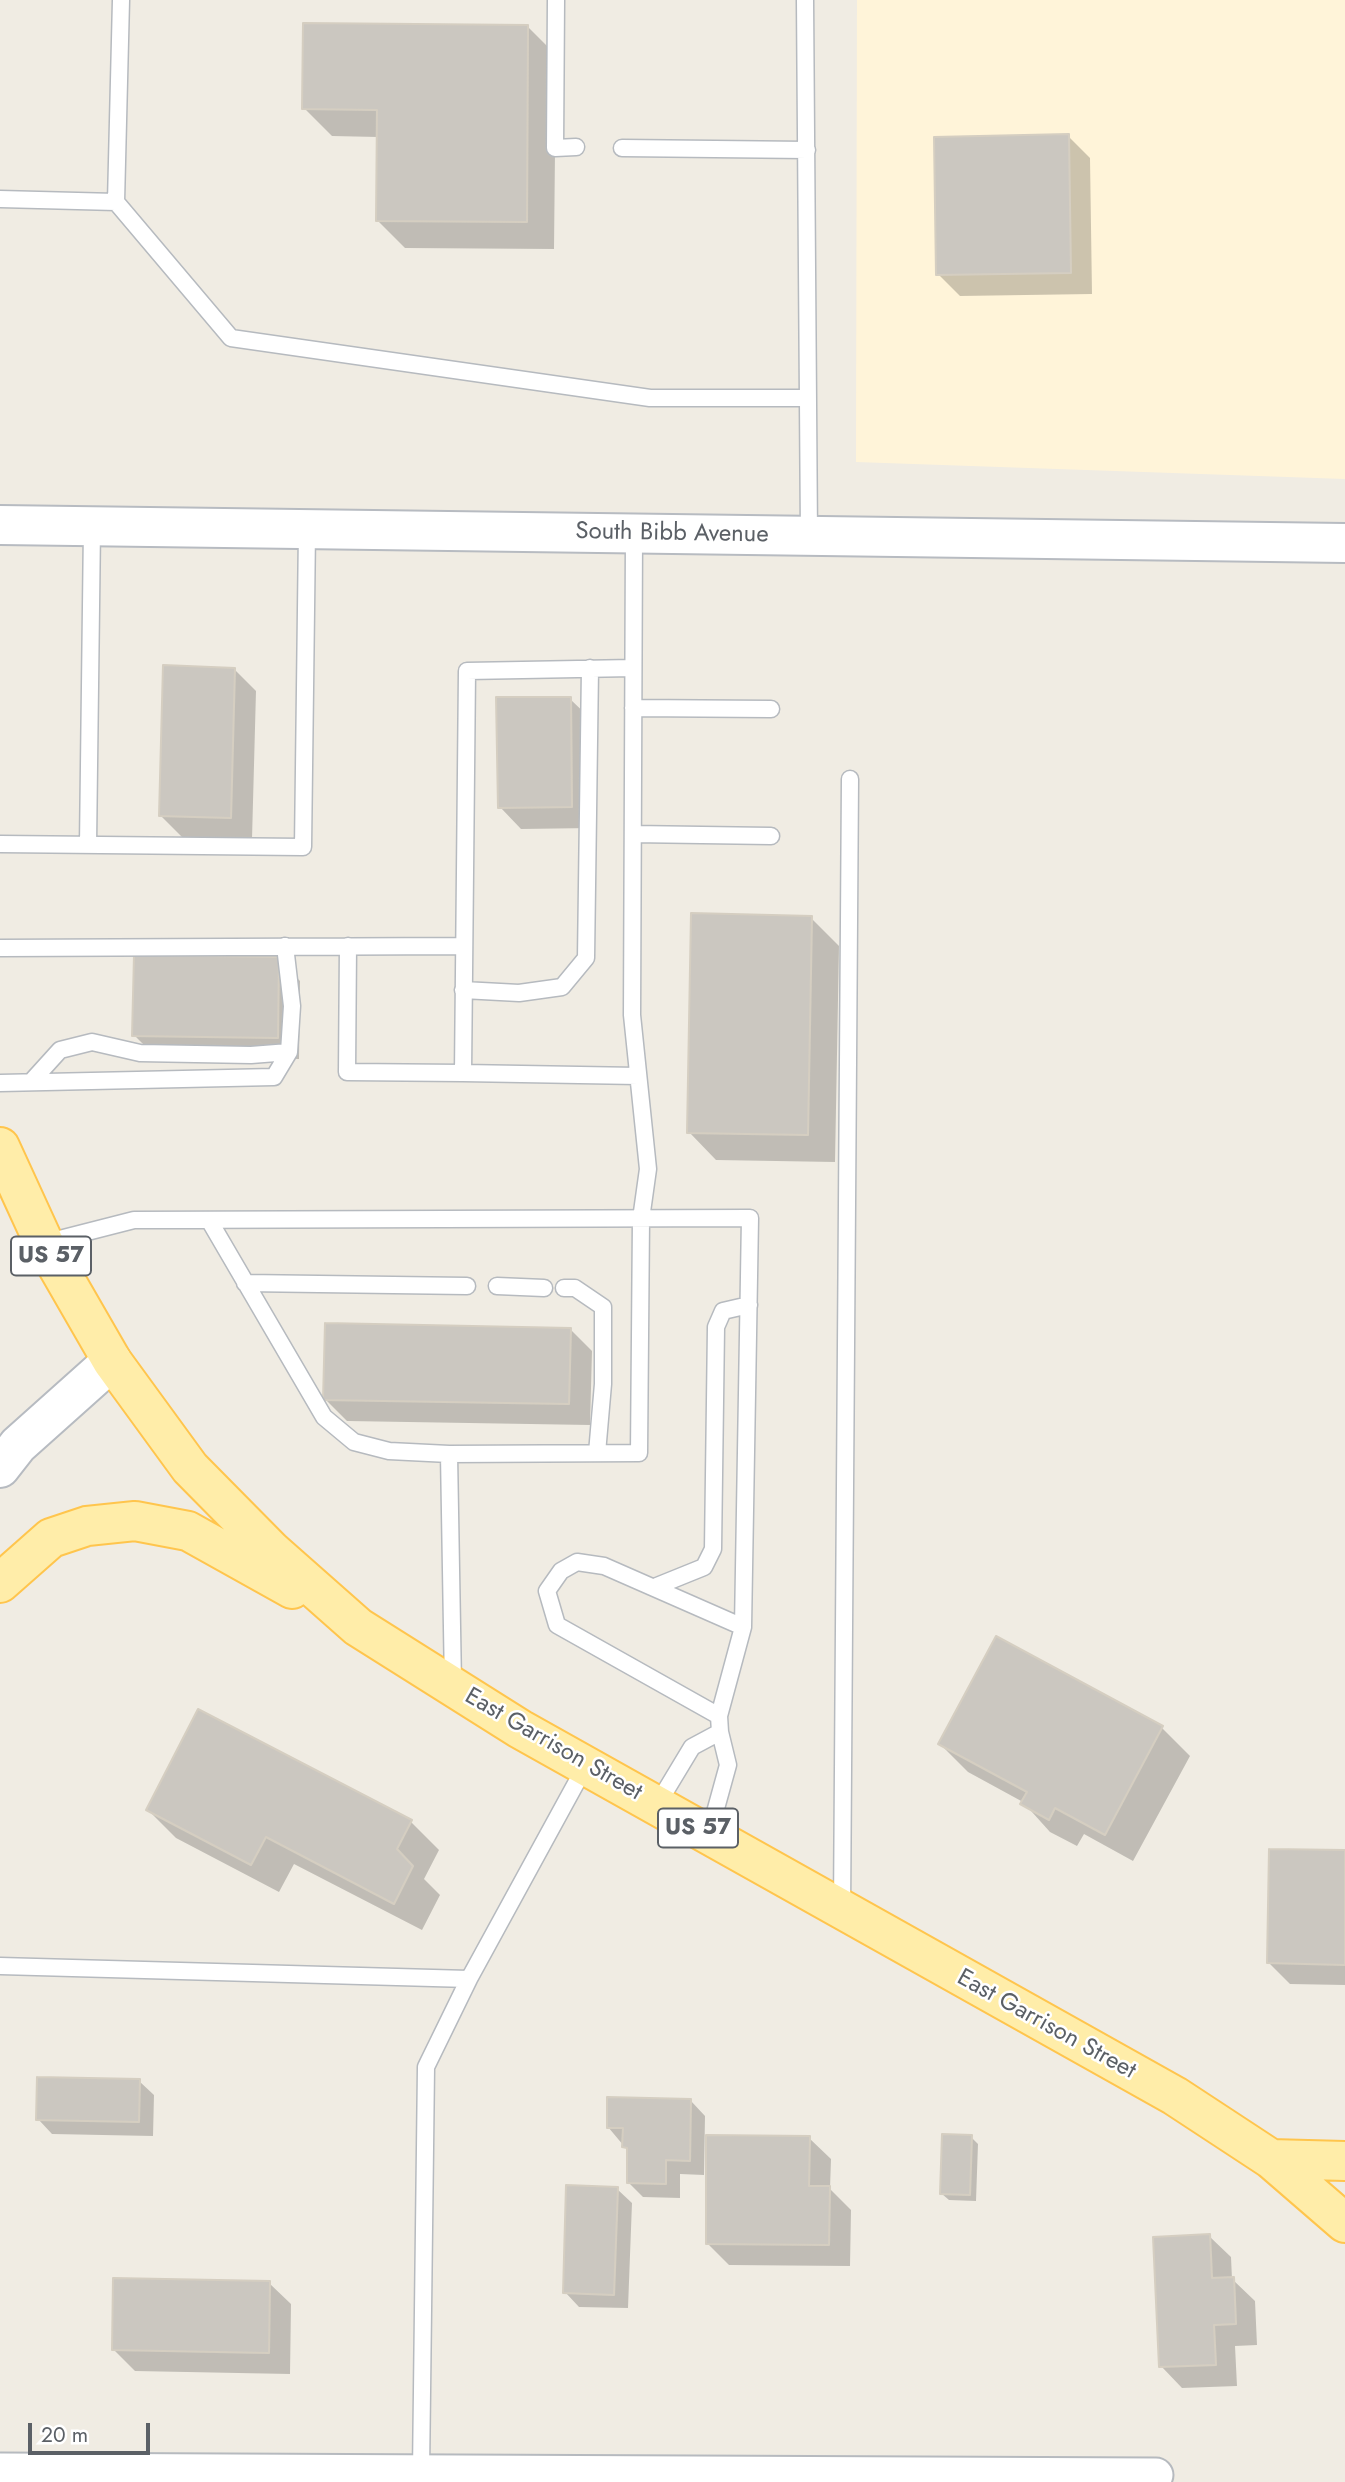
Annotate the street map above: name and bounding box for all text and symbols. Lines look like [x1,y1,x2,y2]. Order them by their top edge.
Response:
street label: South Bibb Avenue [575,518,769,550]
road number: US 57 [11,1236,91,1275]
street label: East Garrison Street [459,1683,647,1807]
road number: US 57 [658,1809,738,1848]
street label: East Garrison Street [952,1964,1140,2086]
scale bar [32,2408,154,2452]
text: 20 m [41,2420,88,2450]

